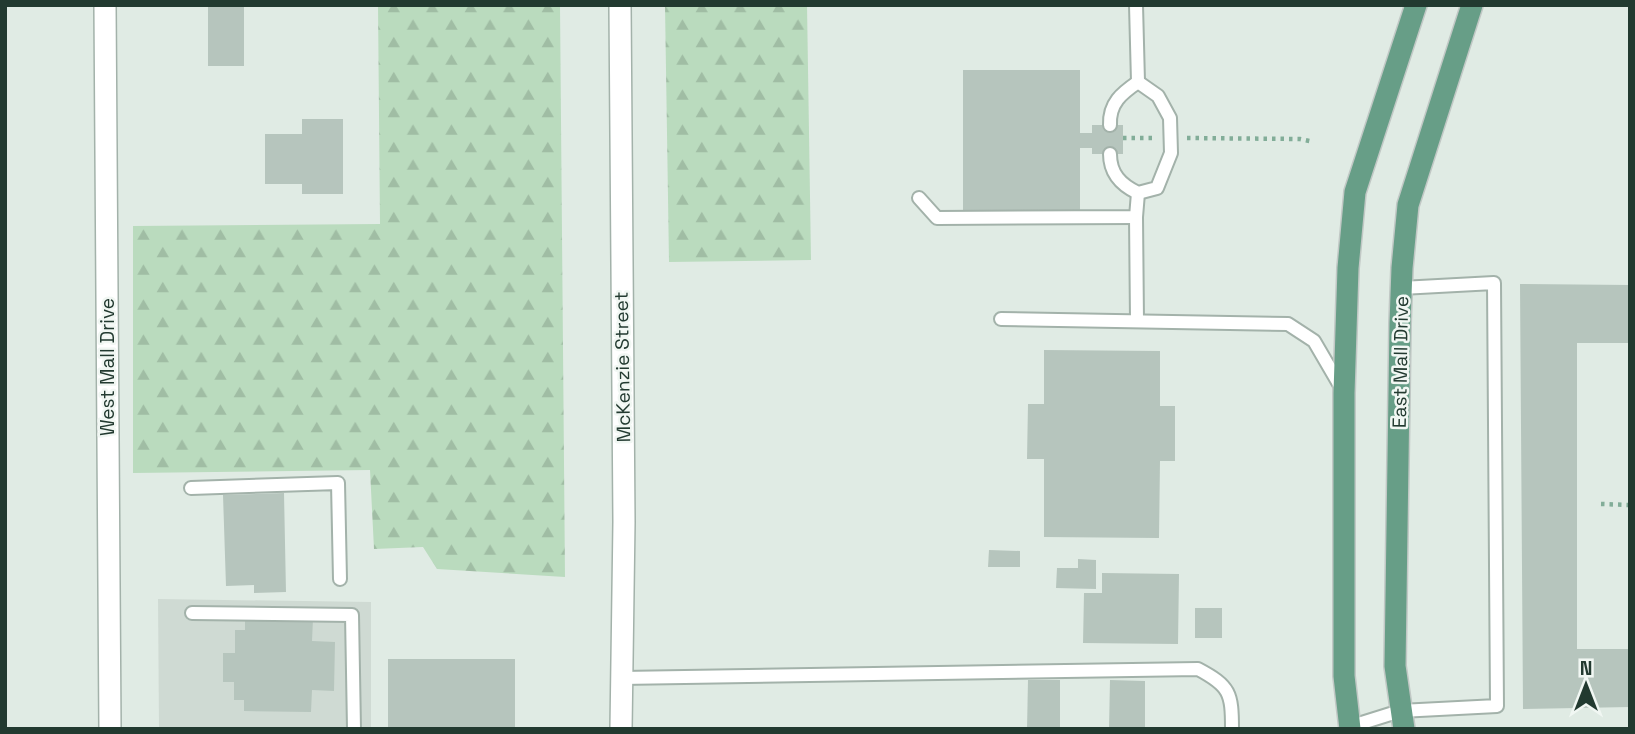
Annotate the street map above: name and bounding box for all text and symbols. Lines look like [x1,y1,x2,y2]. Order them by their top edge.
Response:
street label: McKenzie Street [609,291,636,443]
street label: East Mall Drive [1387,296,1414,428]
street label: West Mall Drive [95,298,120,436]
north arrow [1551,650,1621,720]
text: N [1580,656,1592,681]

